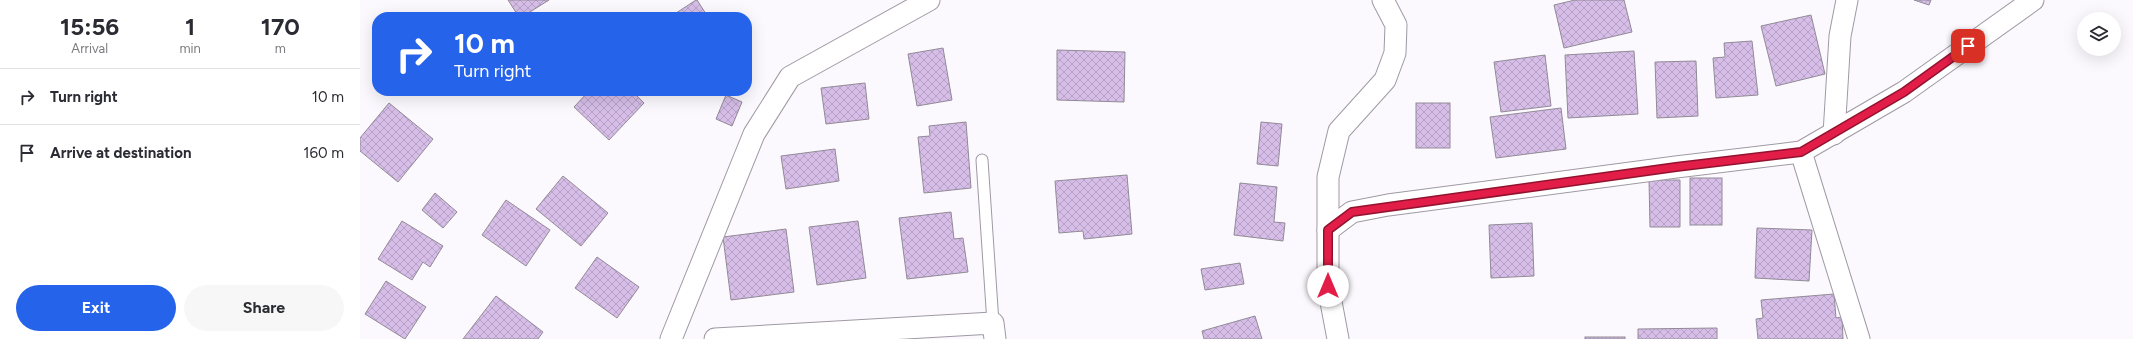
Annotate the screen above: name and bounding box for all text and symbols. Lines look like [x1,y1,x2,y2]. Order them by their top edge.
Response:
text: 15:56 [60,12,119,41]
text: 1 [185,12,195,41]
text: 170 [261,12,300,41]
map controls [2077,12,2121,56]
button: layers [2077,12,2121,56]
text: 10 m [454,26,515,60]
icon: right [388,28,440,80]
pin [1951,29,1985,63]
icon: arrive [1957,35,1979,57]
text: Arrival [71,41,108,56]
text: min [179,41,201,56]
text: m [275,41,286,56]
text: Turn right [454,60,531,82]
icon: right [16,86,38,108]
text: Turn right [50,88,118,106]
text: 10 m [312,88,344,106]
icon: arrive [16,142,38,164]
text: Arrive at destination [50,144,191,162]
text: 160 m [303,144,344,162]
position arrow [1307,265,1349,307]
button: Exit [16,285,176,331]
button: Share [184,285,344,331]

